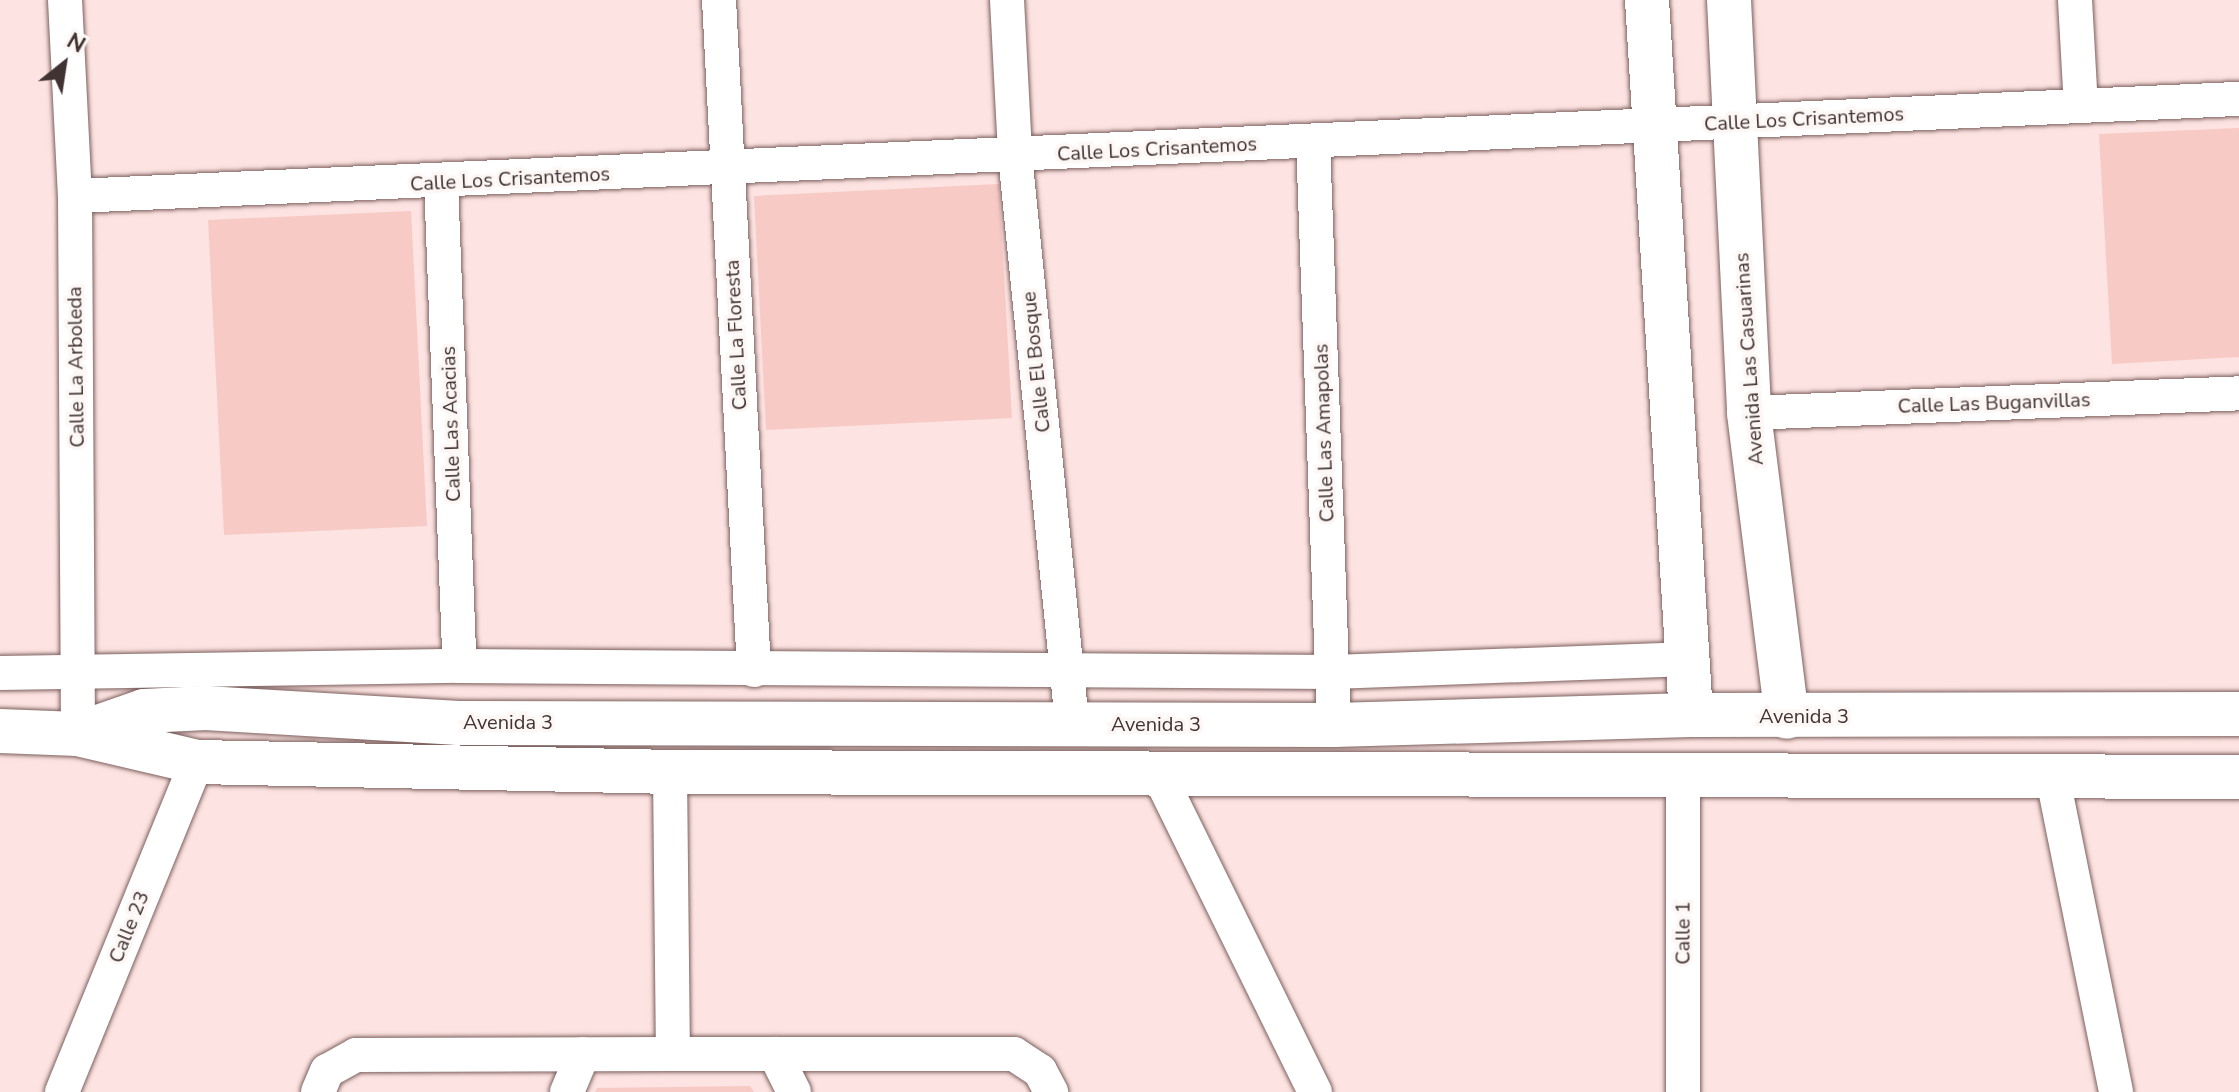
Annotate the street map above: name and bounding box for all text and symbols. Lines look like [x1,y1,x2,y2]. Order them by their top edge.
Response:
north arrow [24,24,104,104]
text: N [61,26,91,60]
street label: Calle Los Crisantemos [1703,102,1905,136]
street label: Calle Los Crisantemos [1056,132,1258,166]
street label: Calle Los Crisantemos [409,162,611,196]
street label: Avenida Las Casuarinas [1730,252,1768,466]
street label: Calle La Floresta [720,259,752,411]
street label: Calle La Arboleda [63,286,89,448]
street label: Calle El Bosque [1017,290,1055,434]
street label: Calle Las Amapolas [1309,343,1339,523]
street label: Calle Las Acacias [436,346,466,502]
street label: Calle Las Buganvillas [1897,388,2091,418]
street label: Avenida 3 [1759,704,1849,728]
street label: Avenida 3 [463,710,553,734]
street label: Avenida 3 [1111,712,1201,736]
street label: Calle 23 [104,888,154,966]
street label: Calle 1 [1671,901,1695,965]

